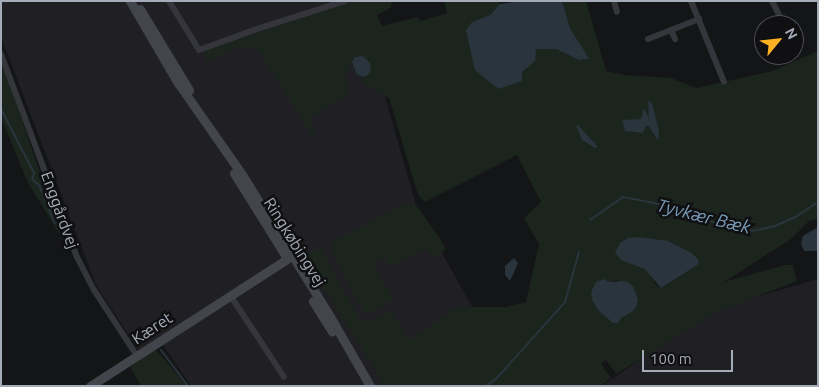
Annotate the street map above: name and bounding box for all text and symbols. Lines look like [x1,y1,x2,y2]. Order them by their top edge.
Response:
north arrow [754,15,804,65]
text: N [782,25,801,42]
street label: Enggårdvej [37,169,83,251]
street label: Ringkøbingvej [260,194,330,290]
water label: Tyvkær Bæk [655,194,753,238]
street label: Kæret [128,308,176,348]
scale bar [644,340,735,372]
text: 100 m [650,350,692,367]

